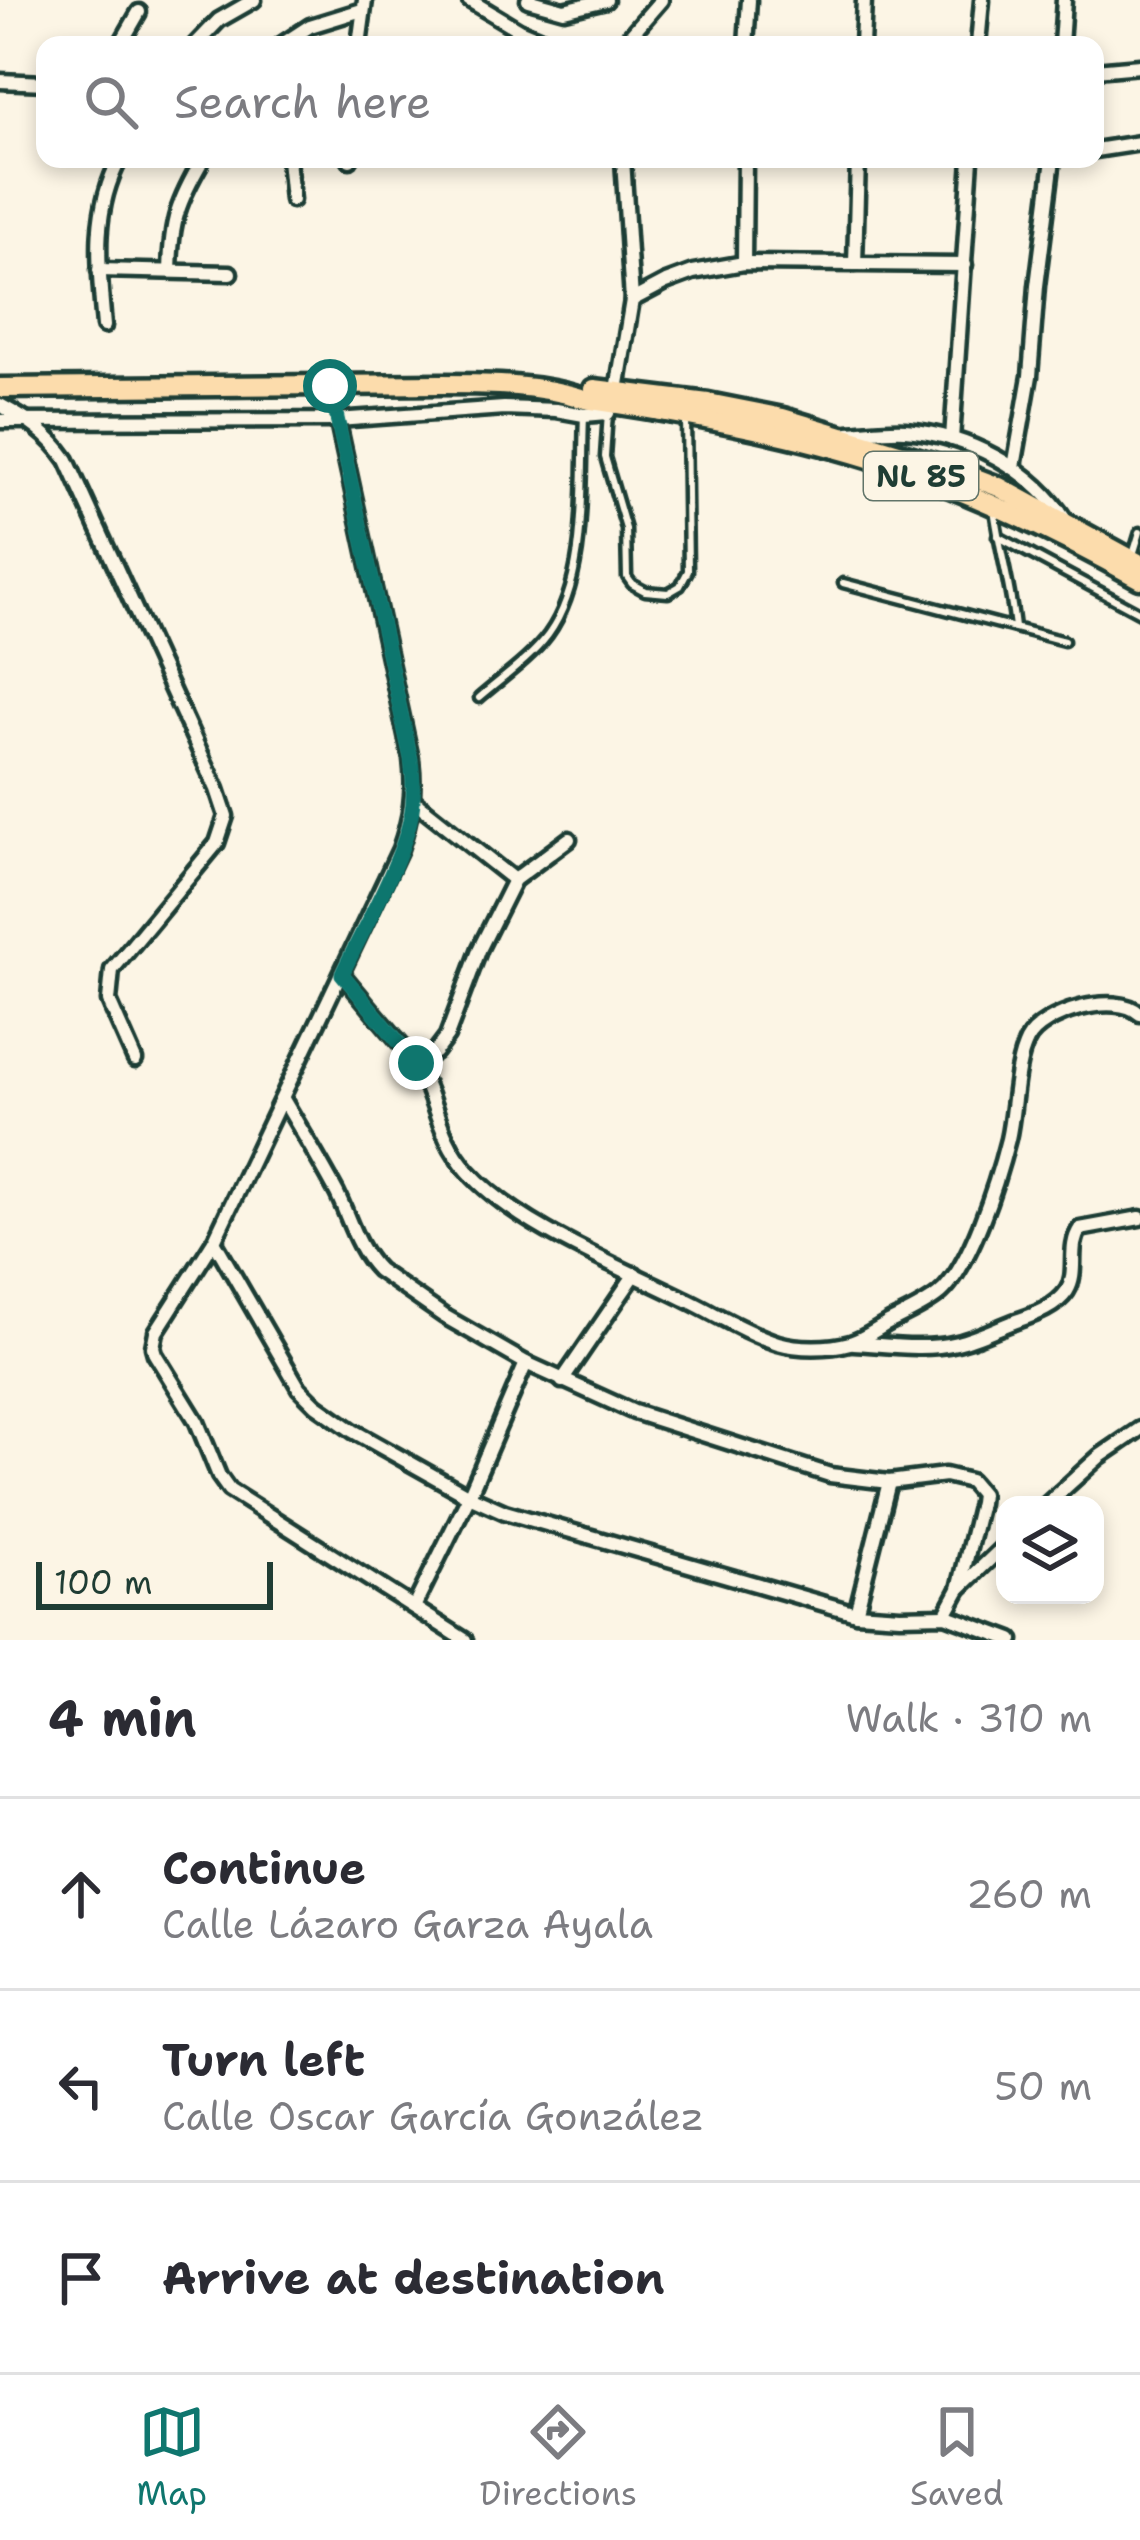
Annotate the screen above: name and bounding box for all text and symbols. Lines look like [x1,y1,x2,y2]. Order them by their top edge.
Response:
search box [36,36,1104,168]
icon: search [78,69,144,135]
text: Search here [174,72,431,132]
route start [303,359,357,413]
road number: NL 85 [864,452,978,500]
route end [389,1036,443,1090]
map controls [996,1496,1104,1604]
button: layers [996,1496,1104,1604]
scale bar [36,1556,273,1609]
text: 100 m [54,1560,153,1605]
text: 4 min [48,1684,197,1752]
text: Walk · 310 m [845,1692,1092,1744]
text: Continue [162,1838,366,1898]
icon: ahead [48,1861,114,1927]
text: 260 m [966,1868,1092,1920]
text: Calle Lázaro Garza Ayala [162,1898,653,1950]
text: Turn left [162,2030,365,2090]
icon: left [48,2053,114,2119]
text: 50 m [994,2060,1092,2112]
text: Calle Oscar García González [162,2090,704,2142]
icon: arrive [48,2245,114,2311]
text: Arrive at destination [162,2248,665,2308]
tab: Map [136,2399,207,2516]
tab: Directions [480,2399,637,2516]
tab: Saved [910,2399,1004,2516]

